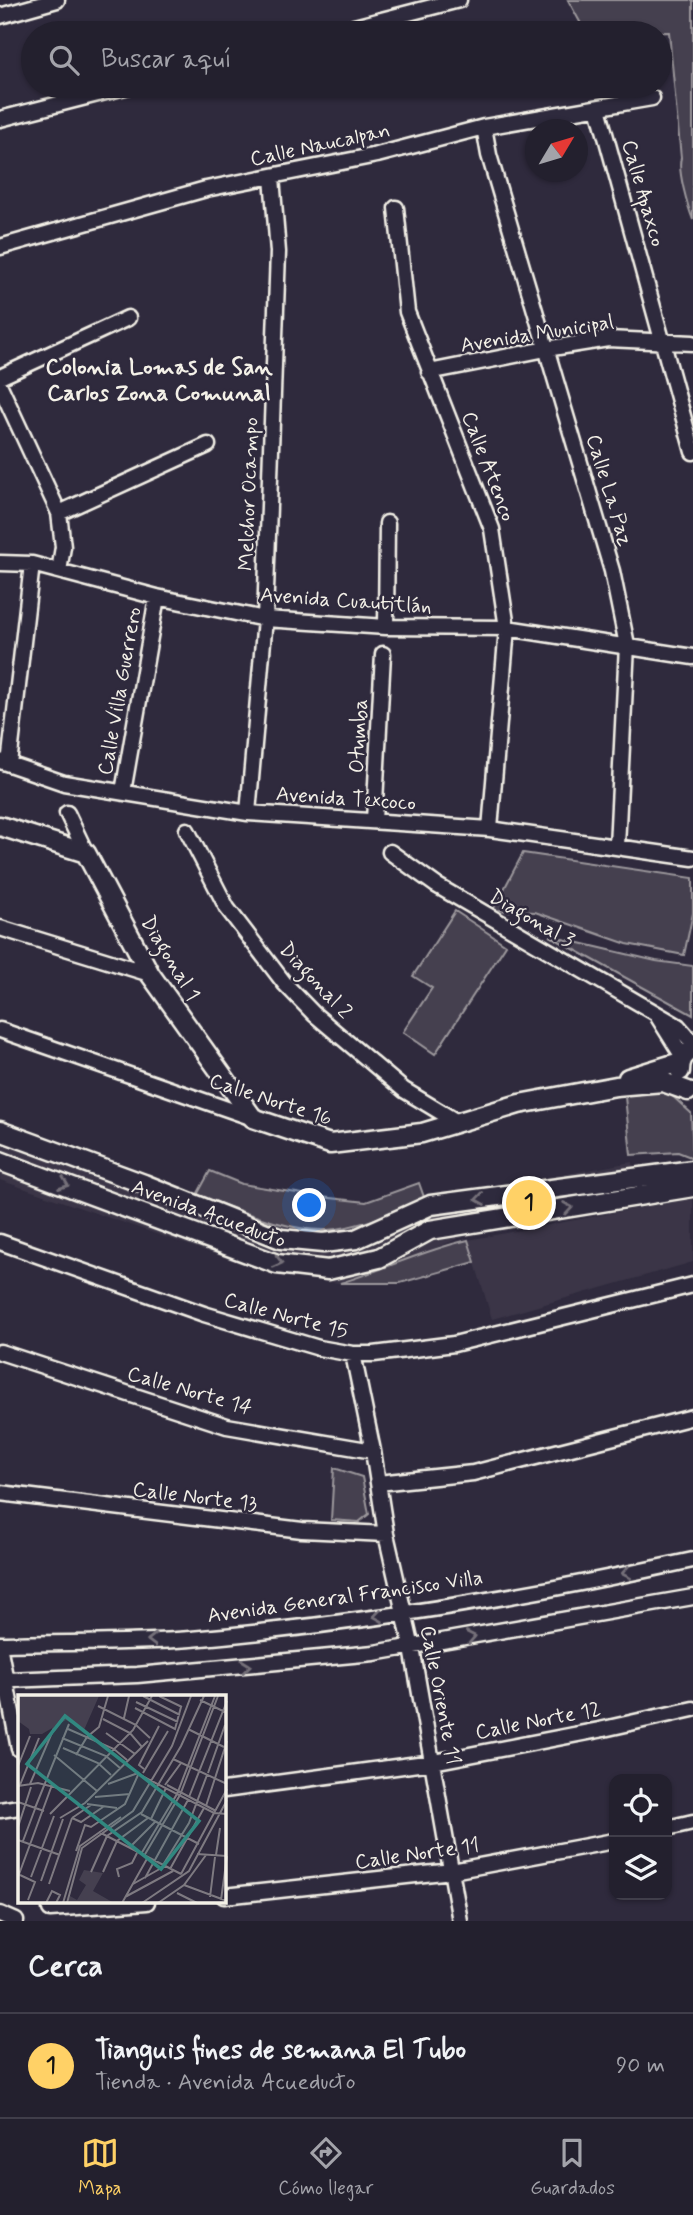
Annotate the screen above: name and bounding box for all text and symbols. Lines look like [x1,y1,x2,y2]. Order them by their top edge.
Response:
search box [21,21,672,98]
icon: search [45,41,83,79]
text: Buscar aquí [101,43,232,77]
street label: Calle Naucalpan [248,116,393,173]
north arrow [525,119,588,182]
street label: Calle Apaxco [614,137,672,250]
street label: Avenida Municipal [458,308,616,360]
district label: Colonia Lomas de San Carlos Zona Comunal [46,353,273,409]
street label: Calle Atenco [454,407,522,525]
street label: Melchor Ocampo [232,416,266,572]
street label: Calle La Paz [579,431,639,550]
street label: Avenida Cuautitlán [259,581,433,621]
street label: Calle Villa Guerrero [91,605,149,777]
street label: Otumba [343,698,375,774]
street label: Avenida Texcoco [275,780,417,818]
street label: Diagonal 3 [482,883,580,957]
street label: Diagonal 1 [132,911,207,1007]
street label: Diagonal 2 [271,936,358,1027]
street label: Calle Norte 16 [206,1067,336,1133]
street label: Avenida Acueducto [128,1173,290,1255]
one-way arrow [57,1176,69,1190]
pin: 1 [506,1177,552,1229]
your location [292,1188,326,1222]
one-way arrow [474,1191,486,1206]
one-way arrow [562,1201,573,1216]
one-way arrow [271,1254,283,1268]
street label: Calle Norte 15 [221,1286,351,1346]
street label: Calle Norte 14 [124,1360,256,1422]
street label: Calle Norte 13 [131,1475,259,1519]
street label: Avenida General Francisco Villa [205,1564,485,1630]
one-way arrow [620,1565,632,1580]
one-way arrow [372,1609,384,1624]
street label: Calle Oriente 11 [413,1623,467,1767]
one-way arrow [465,1630,477,1645]
one-way arrow [146,1632,156,1648]
one-way arrow [241,1659,252,1674]
inset map [18,1695,226,1904]
street label: Calle Norte 12 [473,1695,603,1747]
map controls [609,1774,672,1900]
button: locate [609,1774,672,1837]
street label: Calle Norte 11 [353,1831,481,1877]
button: layers [609,1837,672,1900]
text: Cerca [28,1947,103,1986]
text: Tianguis fines de semana El Tubo [95,2034,466,2068]
text: 1 [46,2051,56,2081]
text: 90 m [616,2051,665,2081]
text: Tienda · Avenida Acueducto [95,2068,355,2098]
tab: Mapa [78,2134,122,2201]
tab: Cómo llegar [278,2134,373,2201]
tab: Guardados [530,2134,615,2201]

